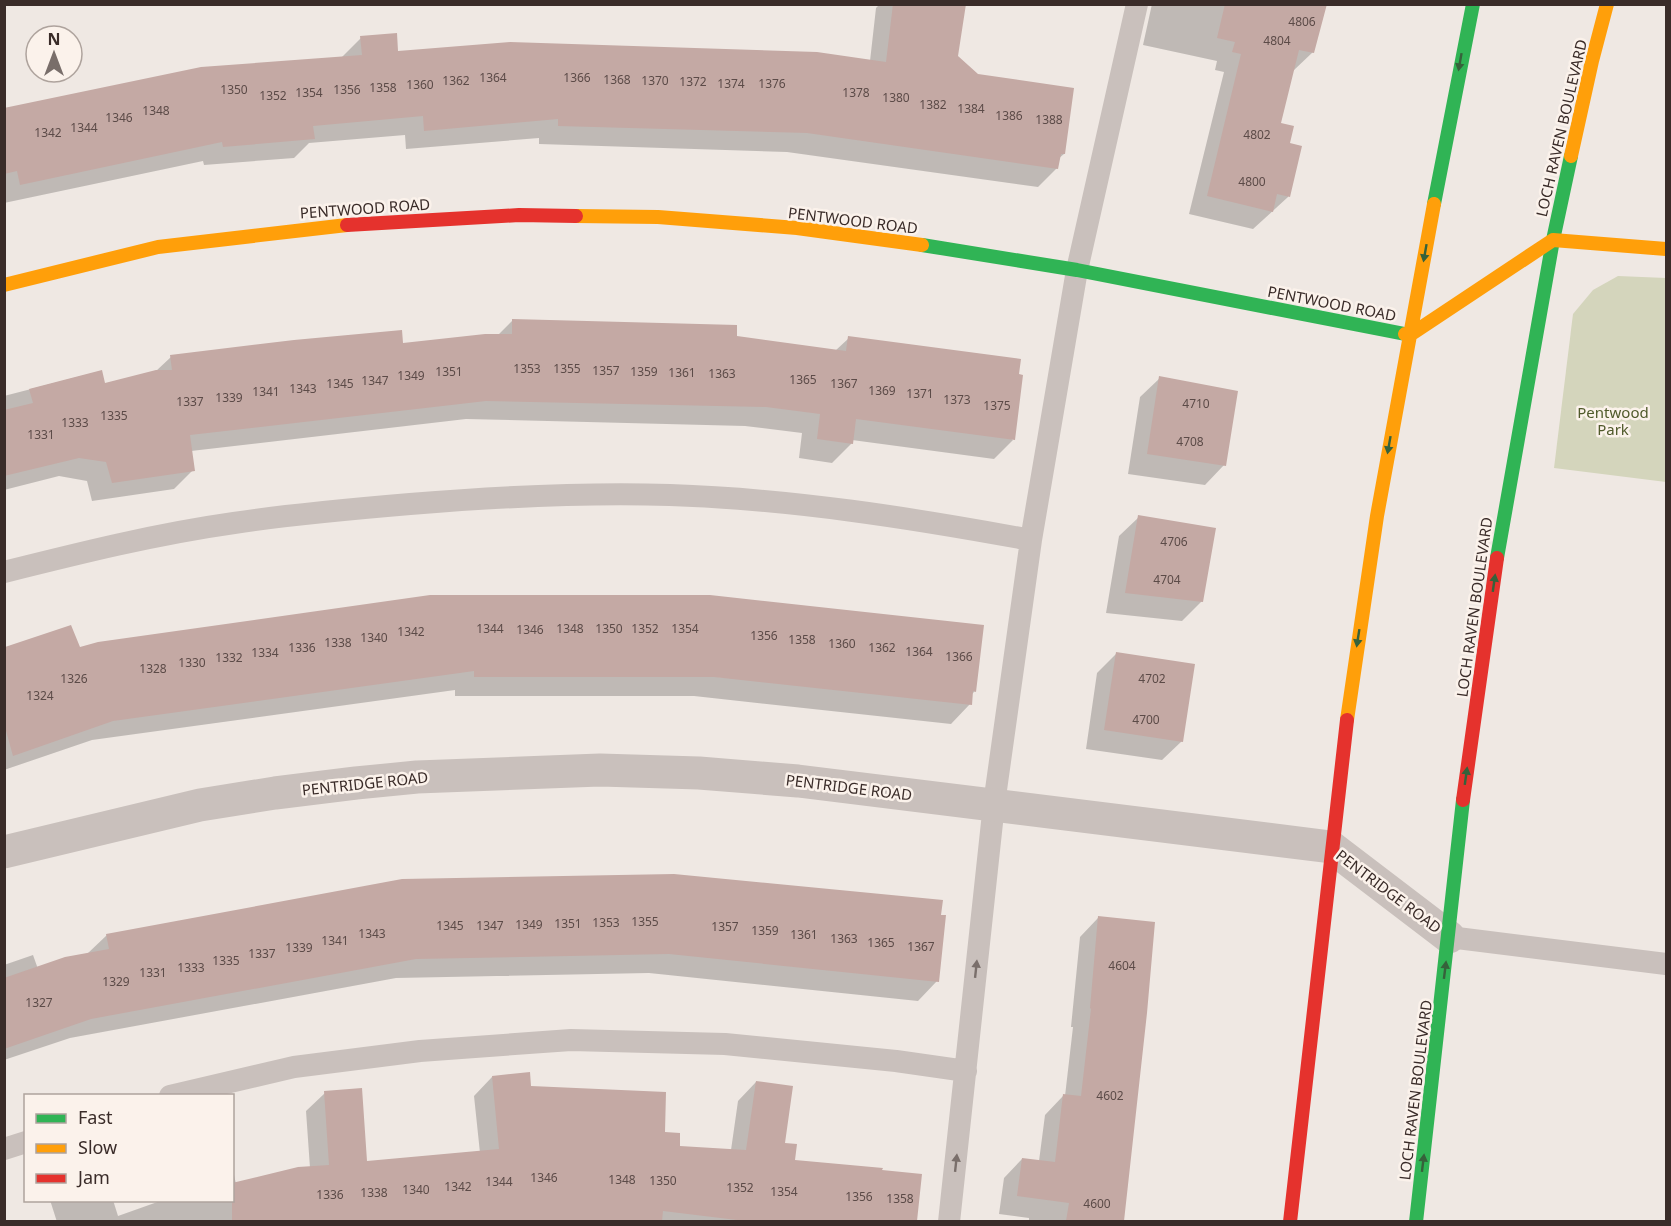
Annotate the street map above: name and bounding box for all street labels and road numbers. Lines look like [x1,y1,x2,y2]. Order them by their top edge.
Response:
street label: LOCH RAVEN BOULEVARD [1531,37,1591,219]
street label: PENTWOOD ROAD [299,193,431,223]
street label: PENTWOOD ROAD [787,202,919,238]
street label: PENTWOOD ROAD [1266,281,1398,325]
street label: LOCH RAVEN BOULEVARD [1451,516,1497,698]
street label: PENTRIDGE ROAD [301,766,429,800]
street label: PENTRIDGE ROAD [785,769,913,805]
street label: PENTRIDGE ROAD [1332,845,1446,937]
street label: LOCH RAVEN BOULEVARD [1394,999,1436,1181]

